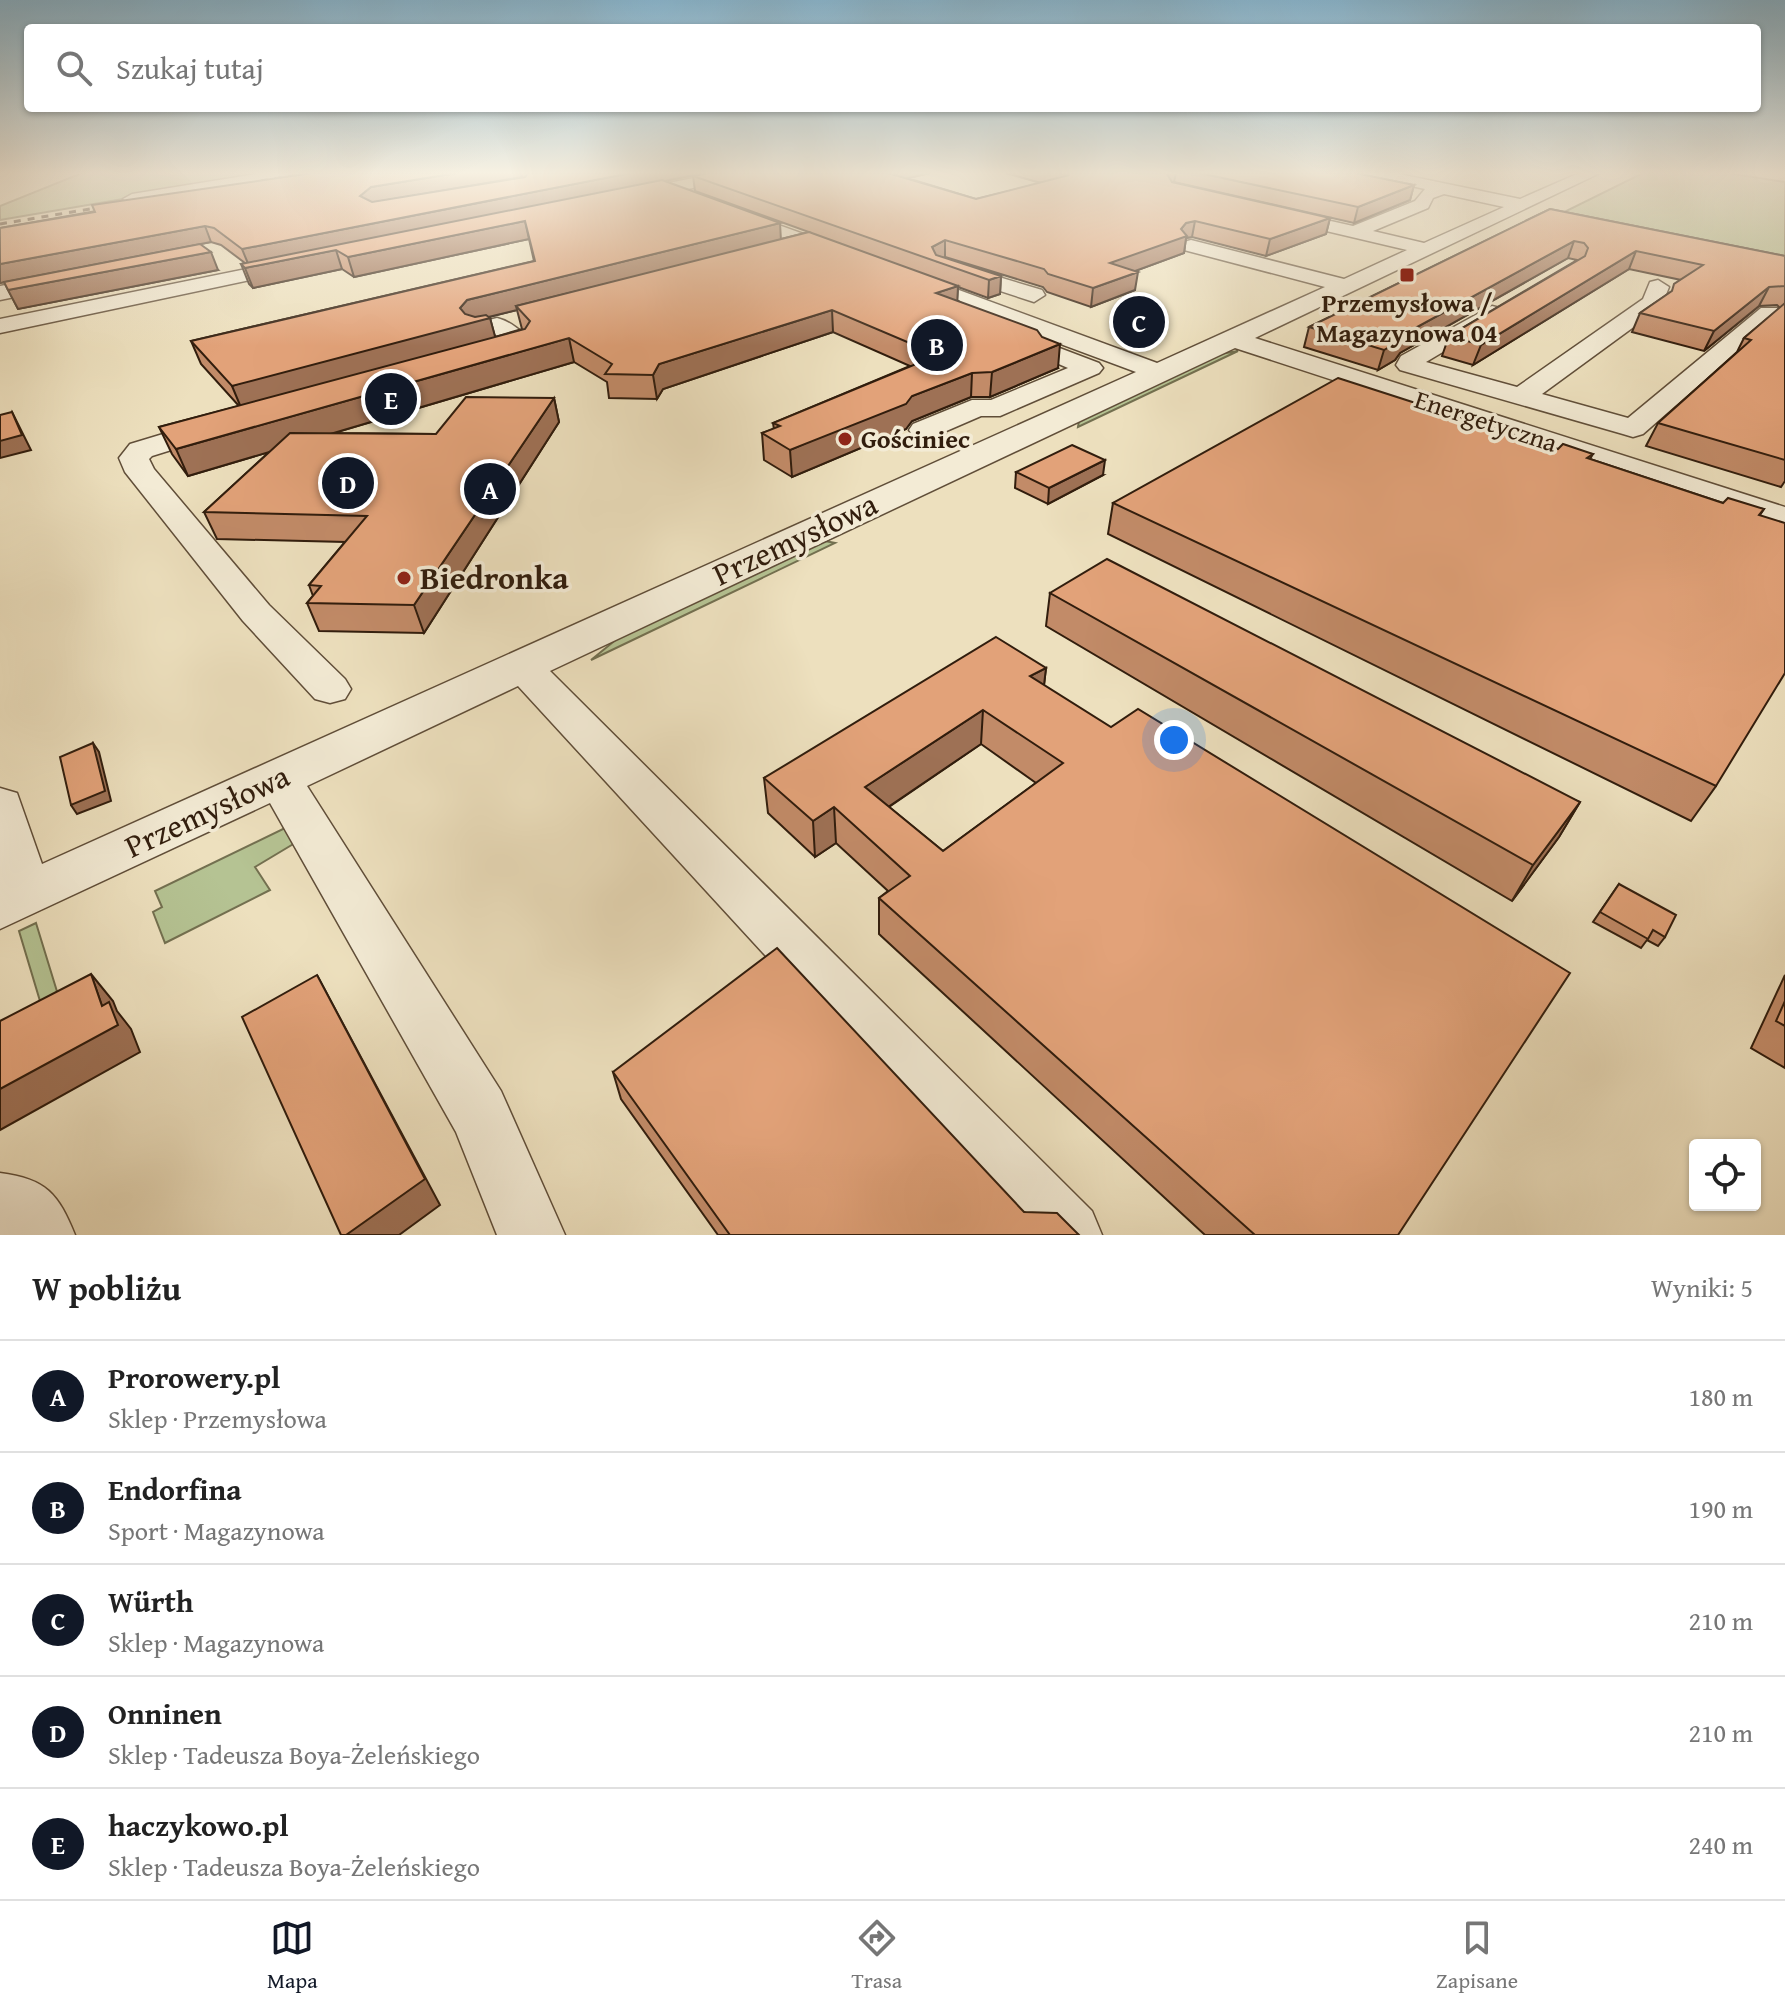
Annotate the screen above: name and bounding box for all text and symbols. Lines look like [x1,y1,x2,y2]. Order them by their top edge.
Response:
search box [24,24,1761,112]
icon: search [52,46,96,90]
text: Szukaj tutaj [116,46,264,90]
marker: Przemysłowa / Magazynowa 04 [1398,266,1416,284]
place label: Przemysłowa / Magazynowa 04 [1316,283,1498,352]
pin: C [1113,292,1165,352]
pin: B [911,315,963,375]
pin: E [365,369,417,429]
street label: Energetyczna [1410,379,1563,462]
place label: Gościniec [861,419,970,458]
marker: Gościniec [836,430,854,448]
pin: D [322,453,374,513]
pin: A [464,459,516,519]
street label: Przemysłowa [705,480,885,597]
place label: Biedronka [420,554,569,601]
marker: Biedronka [395,569,413,587]
your location [1154,720,1194,760]
street label: Przemysłowa [117,752,297,869]
map controls [1689,1139,1761,1211]
button: locate [1689,1139,1761,1211]
text: W pobliżu [32,1263,181,1312]
text: Wyniki: 5 [1651,1268,1753,1307]
text: Prorowery.pl [108,1355,280,1399]
text: A [50,1377,66,1416]
text: 180 m [1688,1377,1753,1416]
text: Sklep · Przemysłowa [108,1399,327,1438]
text: Endorfina [108,1467,242,1511]
text: B [50,1489,66,1528]
text: 190 m [1688,1489,1753,1528]
text: Sport · Magazynowa [108,1511,325,1550]
text: Würth [108,1579,194,1623]
text: C [51,1601,65,1640]
text: 210 m [1688,1601,1753,1640]
text: Sklep · Magazynowa [108,1623,324,1662]
text: Onninen [108,1691,222,1735]
text: D [50,1713,66,1752]
text: 210 m [1688,1713,1753,1752]
text: Sklep · Tadeusza Boya-Żeleńskiego [108,1735,480,1774]
text: haczykowo.pl [108,1803,289,1847]
text: E [51,1825,65,1864]
text: 240 m [1688,1825,1753,1864]
text: Sklep · Tadeusza Boya-Żeleńskiego [108,1847,480,1886]
tab: Mapa [267,1916,318,1996]
tab: Trasa [852,1916,902,1996]
tab: Zapisane [1436,1916,1518,1996]

